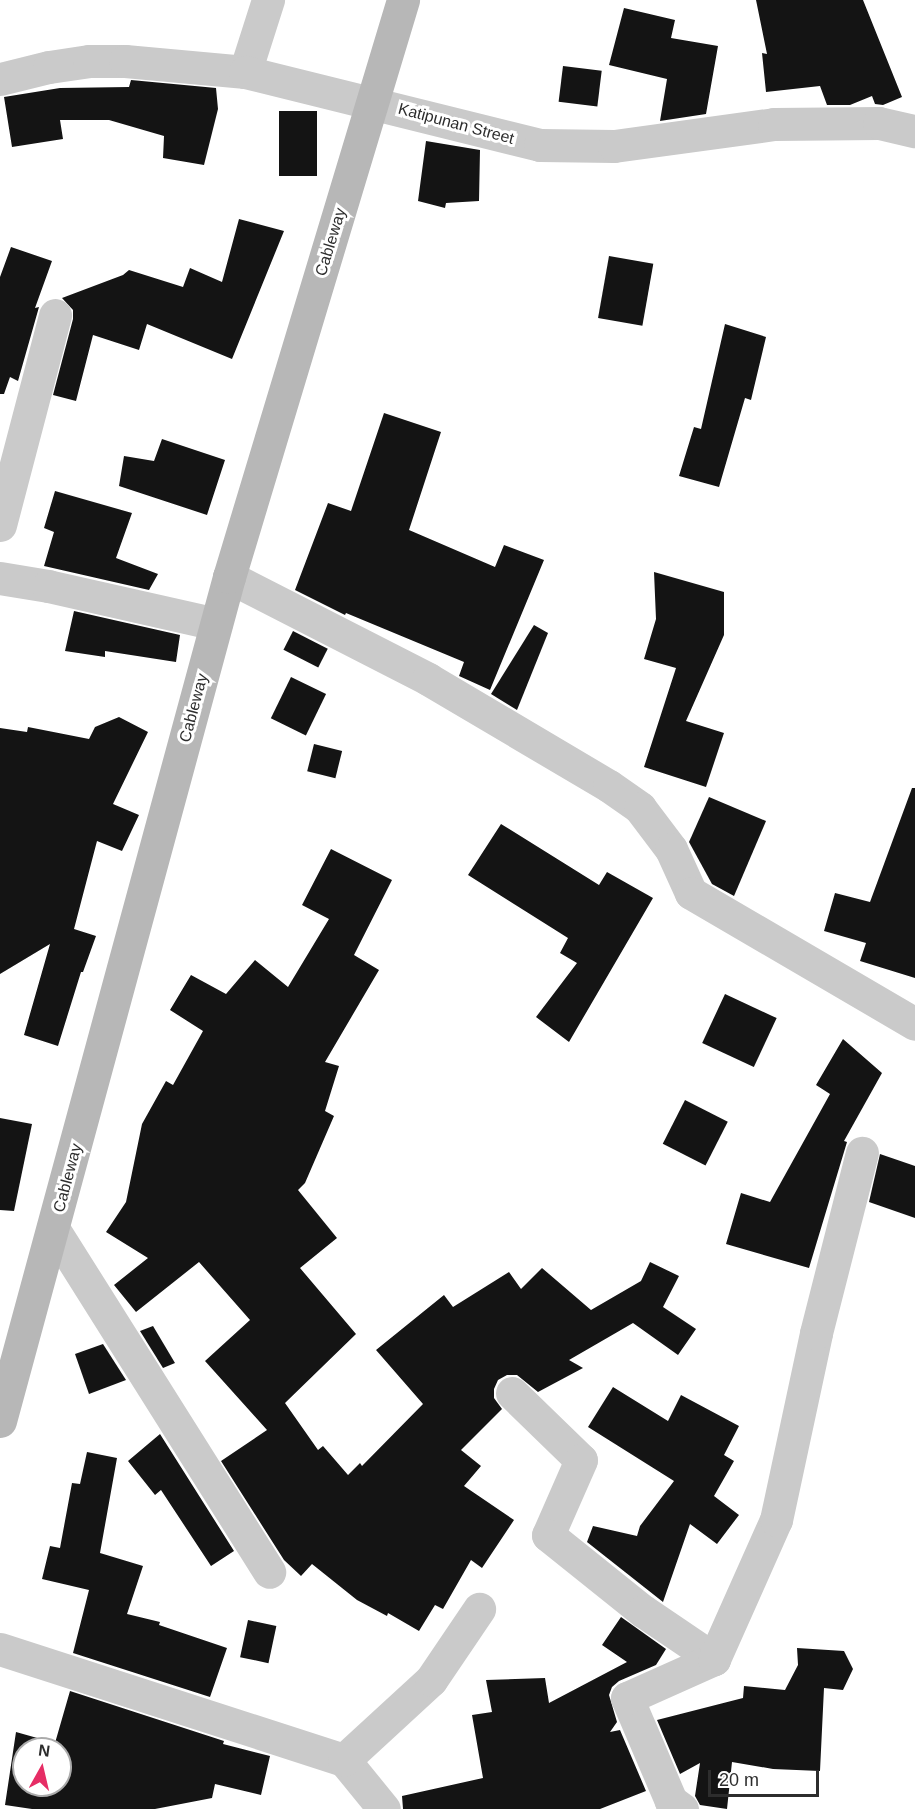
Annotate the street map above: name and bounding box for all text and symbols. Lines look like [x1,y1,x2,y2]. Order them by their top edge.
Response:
street label: Katipunan Street [396,99,516,149]
street label: Cableway [312,206,350,278]
street label: Cableway [176,672,212,744]
street label: Cableway [50,1142,86,1214]
north arrow [12,1737,72,1797]
text: N [37,1741,51,1760]
scale bar [711,1758,822,1796]
text: 20 m [719,1770,759,1790]

